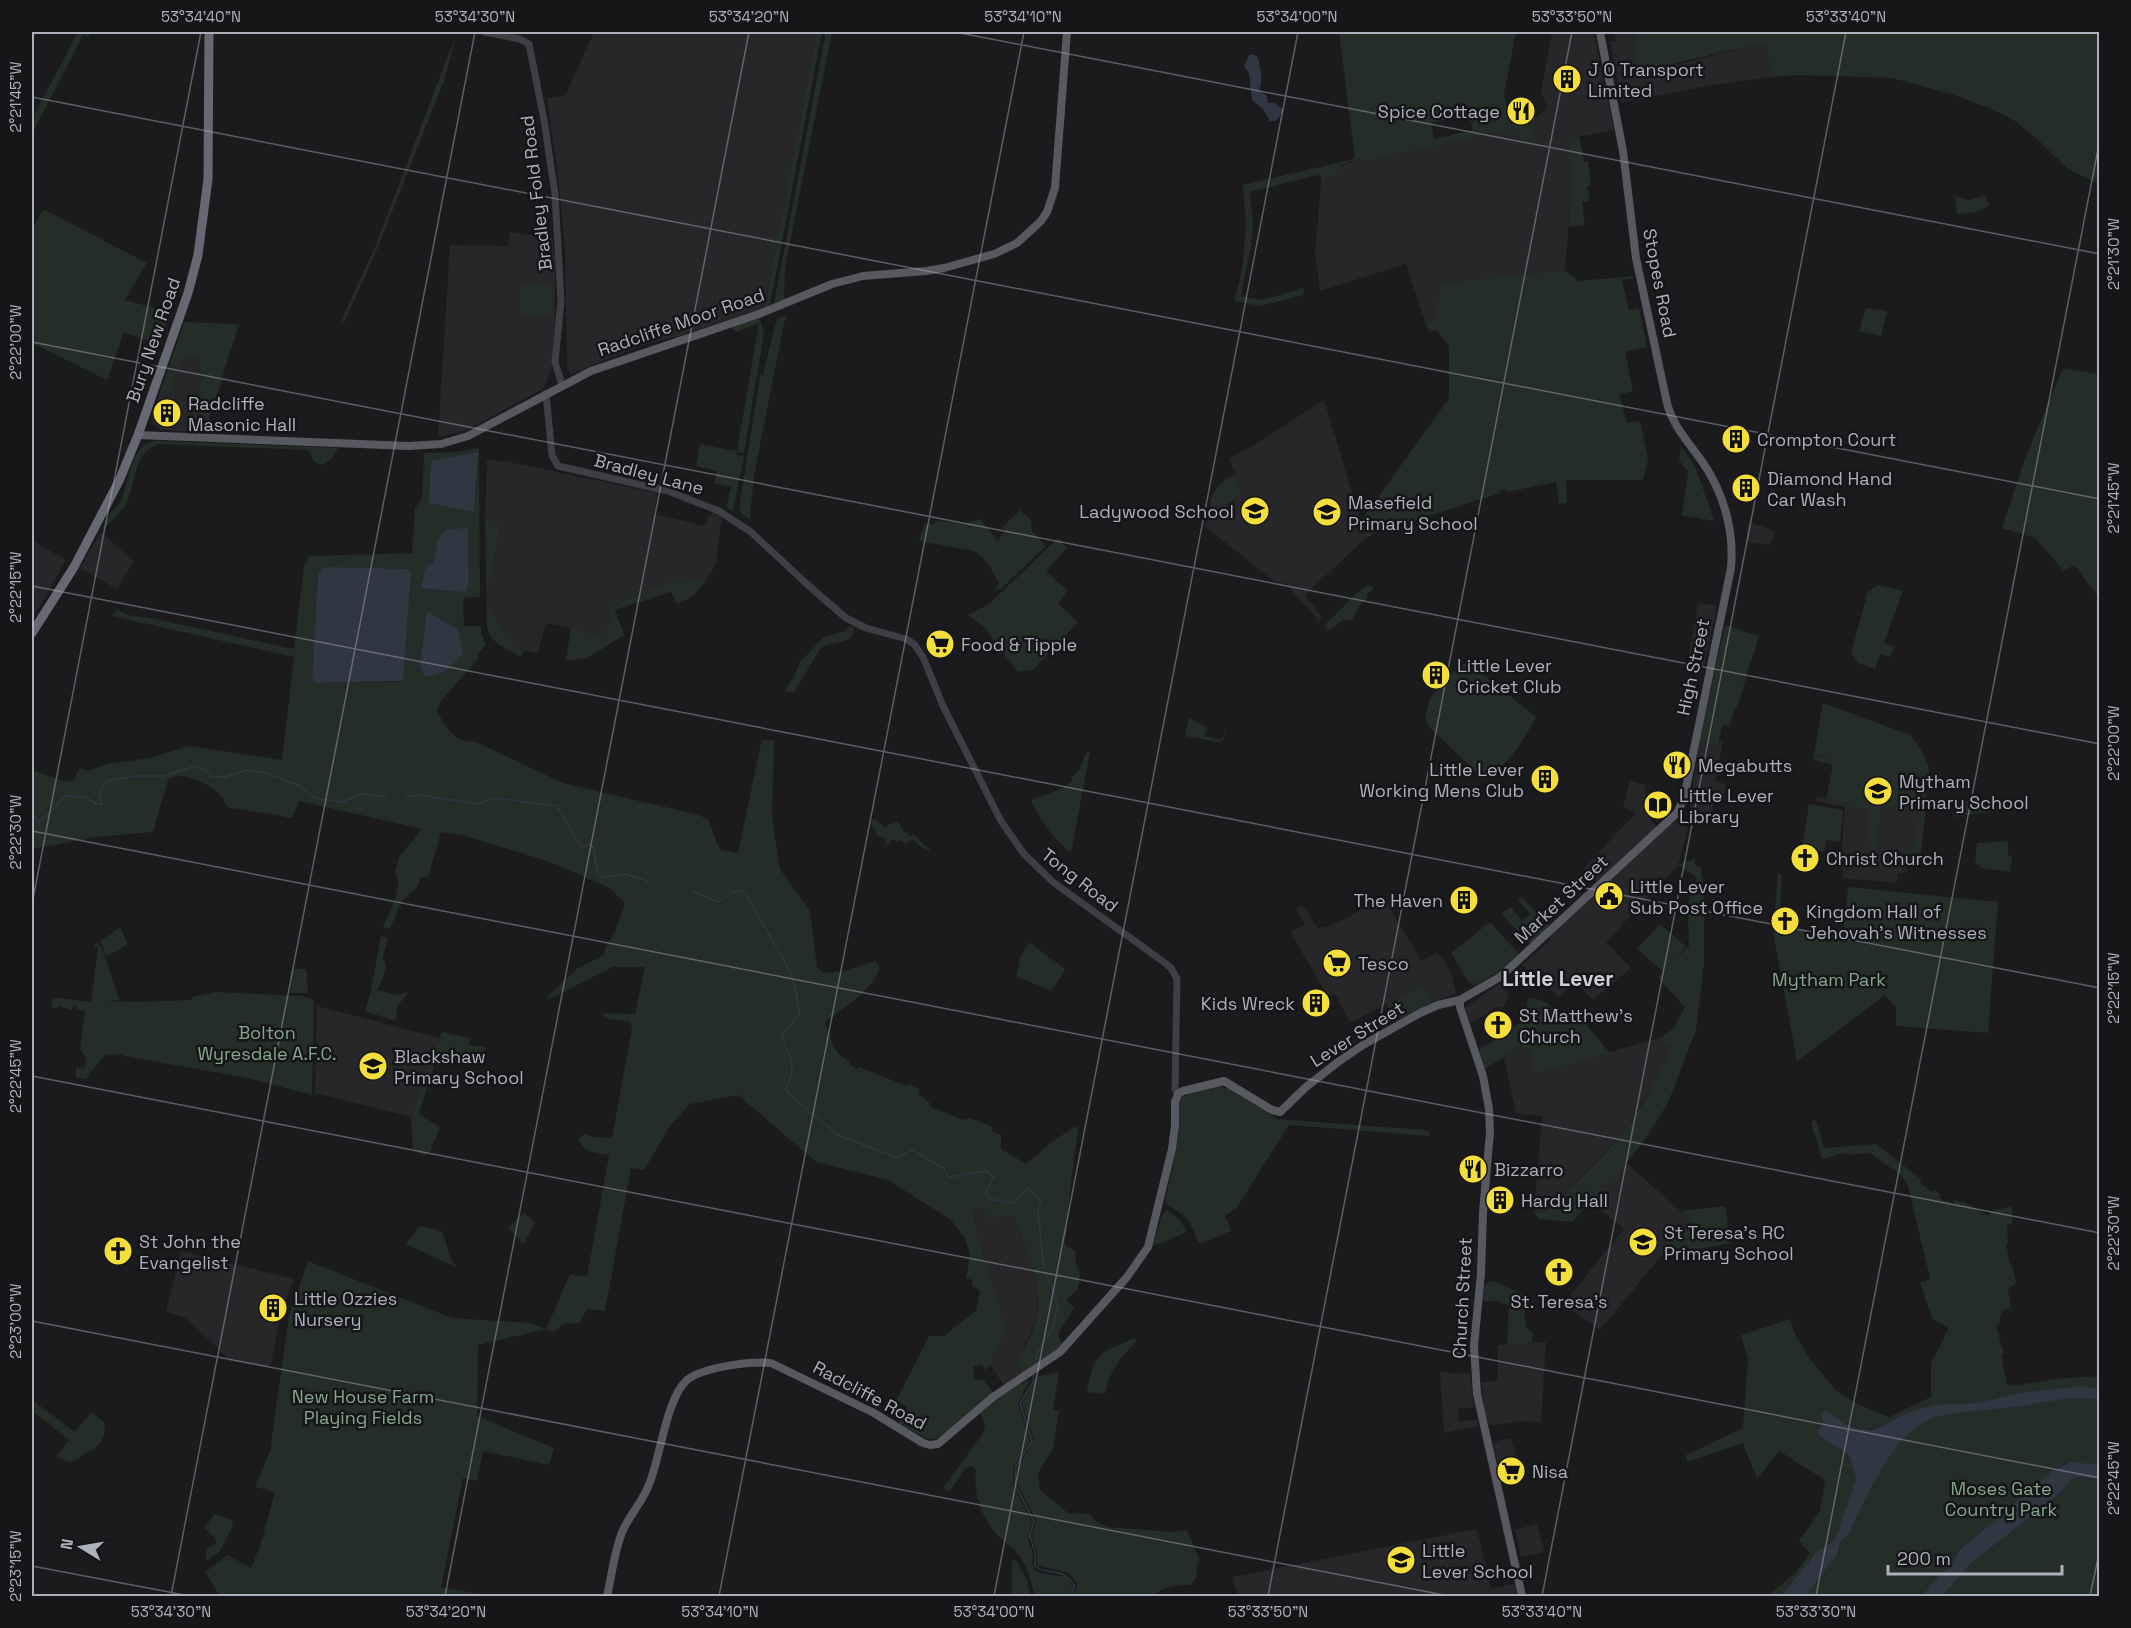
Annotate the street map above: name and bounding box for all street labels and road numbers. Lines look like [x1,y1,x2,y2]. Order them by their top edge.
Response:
street label: Bradley Fold Road [515,114,557,272]
street label: Stopes Road [1638,226,1682,340]
street label: Bury New Road [121,274,185,406]
street label: Radcliffe Moor Road [595,283,767,361]
street label: Bradley Lane [592,448,706,500]
street label: High Street [1672,616,1714,718]
street label: Tong Road [1037,843,1123,917]
street label: Market Street [1509,850,1613,948]
street label: Lever Street [1306,996,1408,1072]
street label: Church Street [1447,1237,1477,1359]
street label: Radcliffe Road [809,1355,931,1435]

